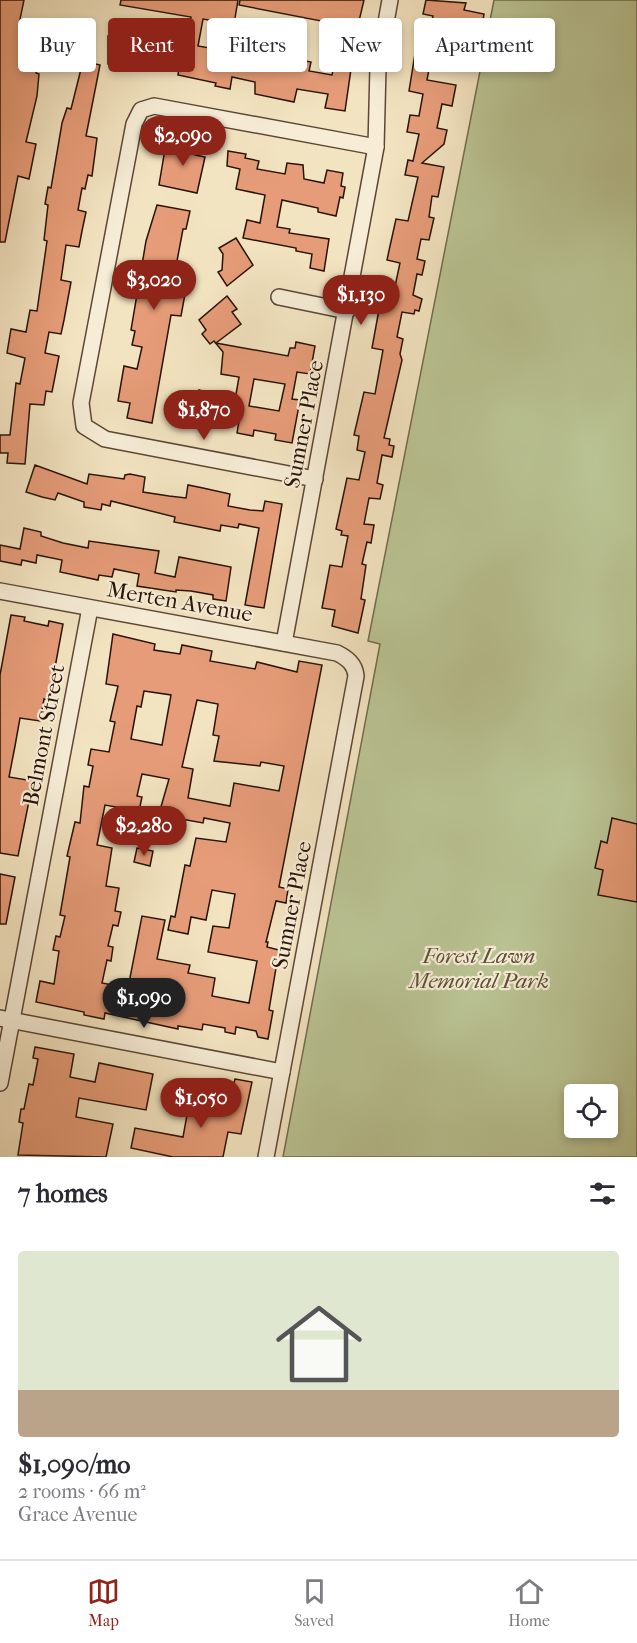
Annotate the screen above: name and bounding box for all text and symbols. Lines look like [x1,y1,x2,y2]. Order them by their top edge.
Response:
chip: Buy [18,18,96,72]
chip: Rent [108,18,195,72]
chip: Filters [207,18,307,72]
chip: New [319,18,402,72]
chip: Apartment [414,18,555,72]
pin: $2,090 [134,116,232,167]
text: $2,090 [154,124,212,147]
pin: $3,020 [105,260,203,311]
text: $3,020 [126,268,182,291]
pin: $1,130 [312,275,410,326]
text: $1,130 [337,283,385,306]
street label: Sumner Place [279,358,329,490]
pin: $1,870 [155,390,253,441]
text: $1,870 [178,398,230,421]
street label: Merten Avenue [105,576,255,628]
street label: Belmont Street [18,662,70,808]
pin: $2,280 [95,806,193,857]
text: $2,280 [116,814,172,837]
street label: Sumner Place [267,839,317,971]
park label: Forest Lawn Memorial Park [407,943,549,994]
pin: $1,090 [95,978,193,1029]
text: $1,090 [117,986,171,1009]
pin: $1,050 [152,1078,250,1129]
map controls [564,1084,618,1138]
button: locate [564,1084,618,1138]
text: $1,050 [175,1086,227,1109]
icon: filters [586,1177,619,1210]
text: 7 homes [18,1178,108,1209]
icon: home [265,1290,373,1398]
text: $1,090/mo [18,1449,130,1480]
text: 2 rooms · 66 m² [18,1480,146,1503]
text: Grace Avenue [18,1503,137,1526]
tab: Map [87,1575,120,1630]
tab: Saved [294,1575,334,1630]
tab: Home [508,1575,550,1630]

